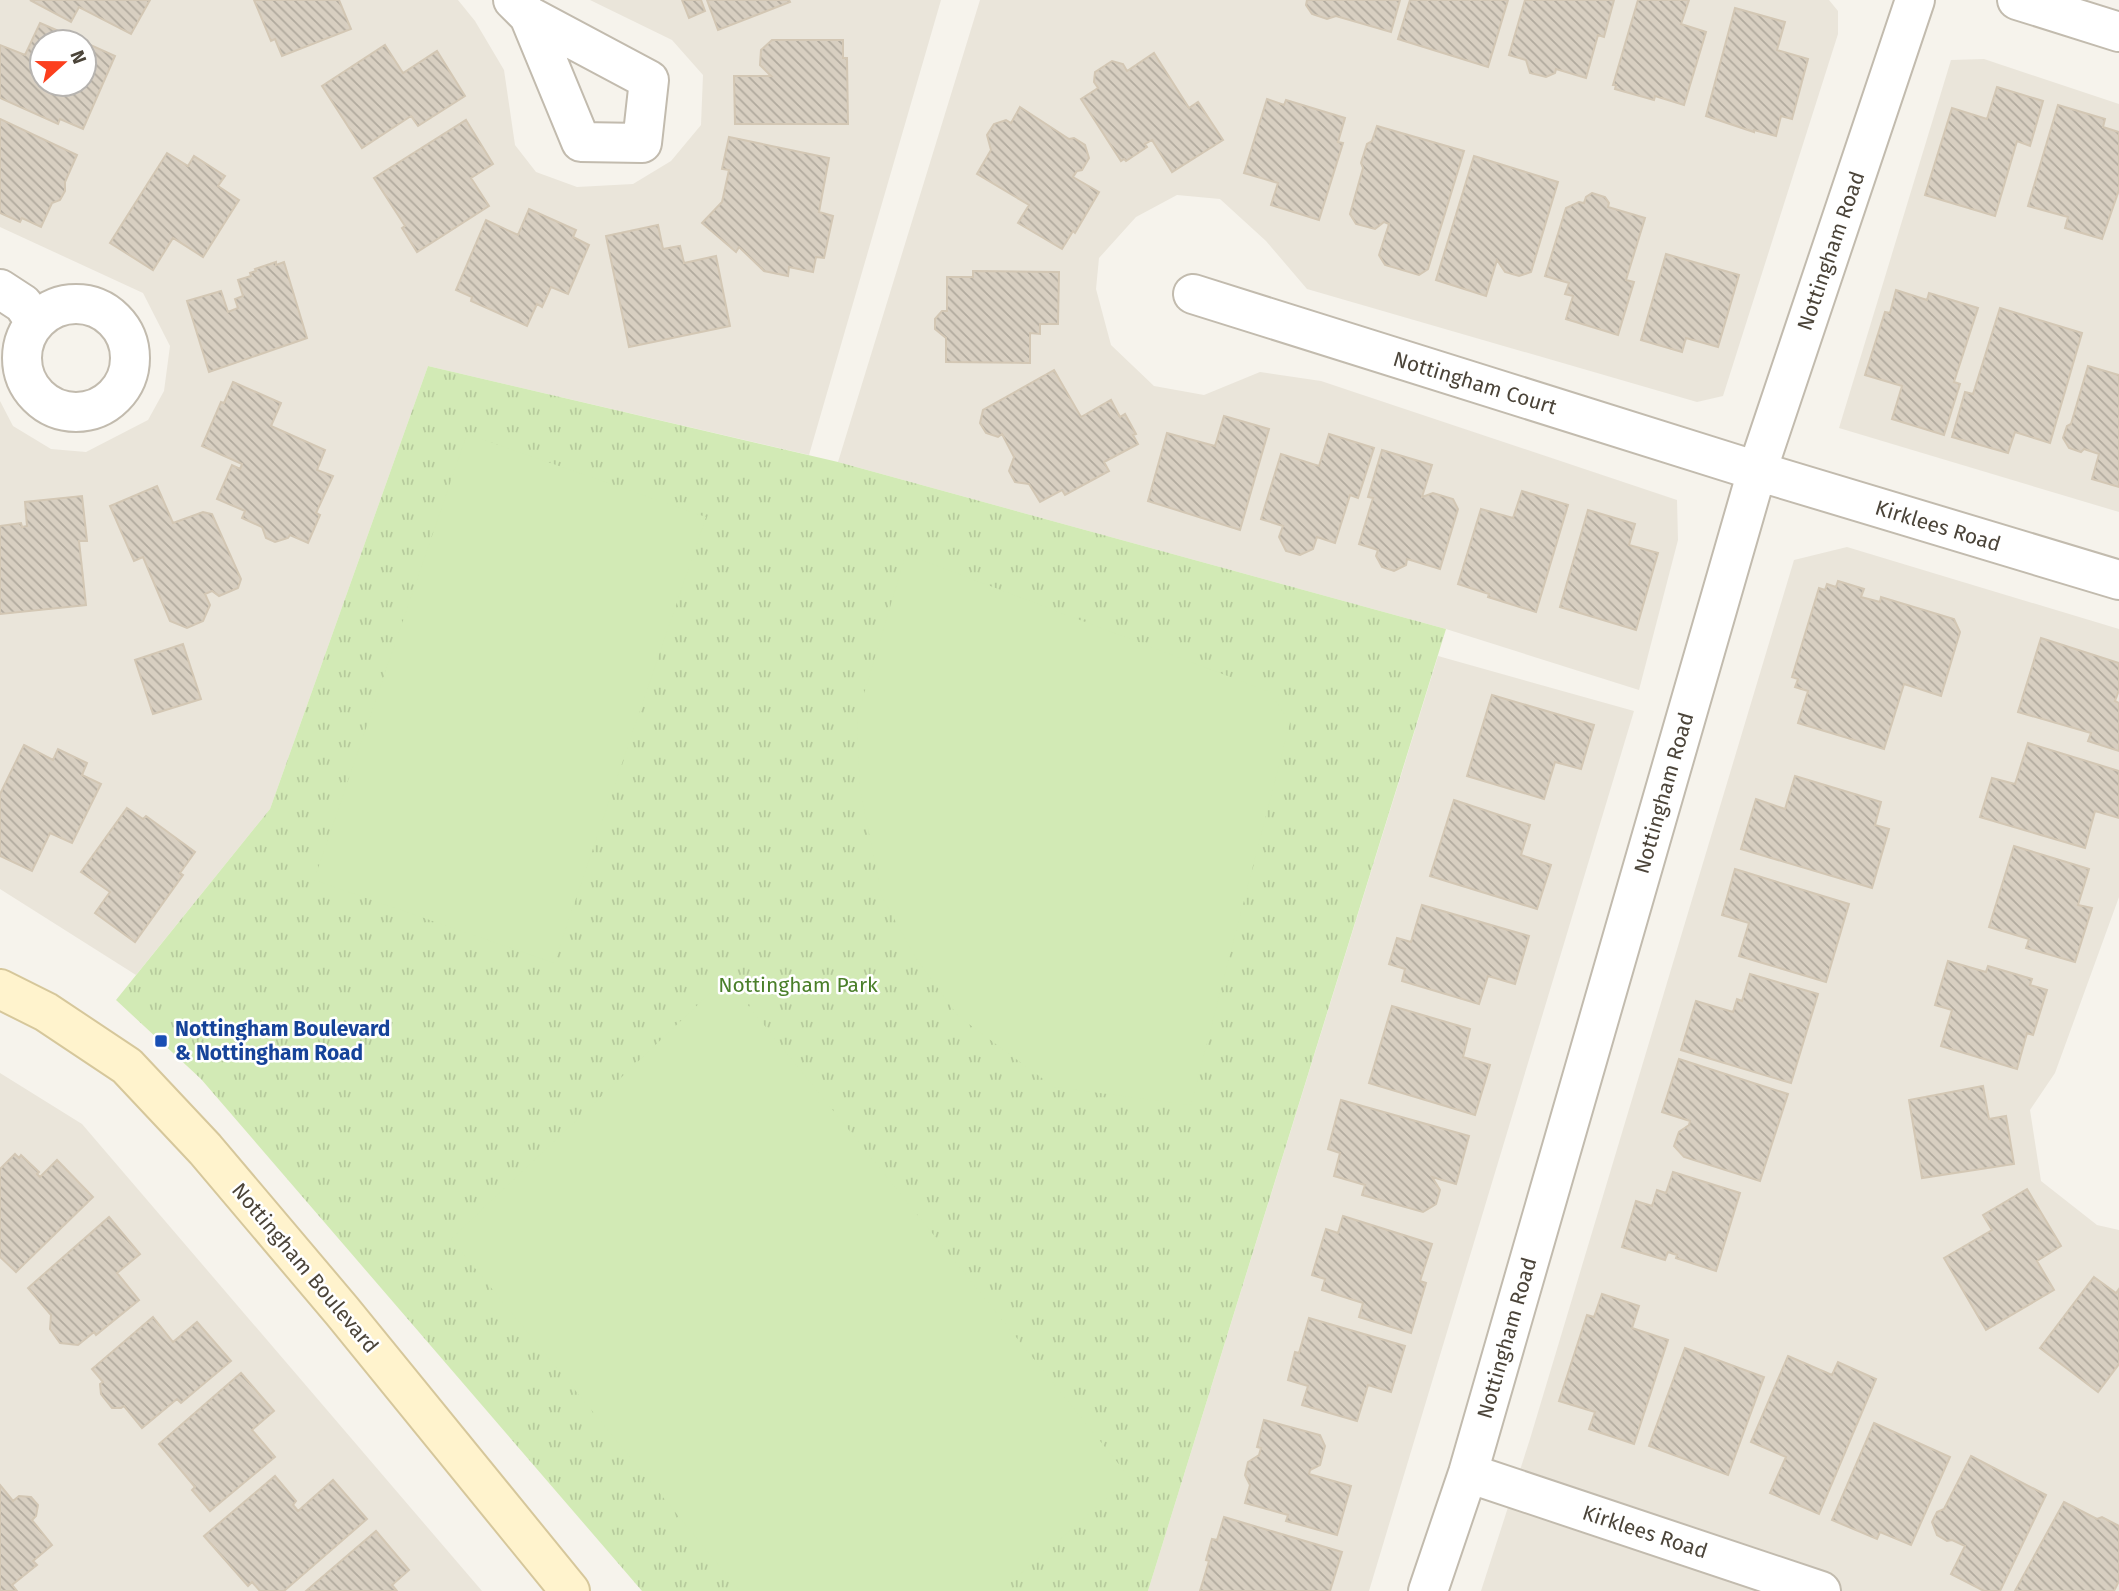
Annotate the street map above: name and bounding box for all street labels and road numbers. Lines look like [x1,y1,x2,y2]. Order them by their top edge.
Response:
street label: Nottingham Road [1792,168,1870,334]
street label: Nottingham Court [1390,346,1560,420]
street label: Kirklees Road [1872,495,2004,557]
street label: Nottingham Road [1629,709,1699,877]
street label: Nottingham Boulevard [226,1178,384,1358]
street label: Nottingham Road [1472,1254,1542,1422]
street label: Kirklees Road [1579,1500,1711,1564]

